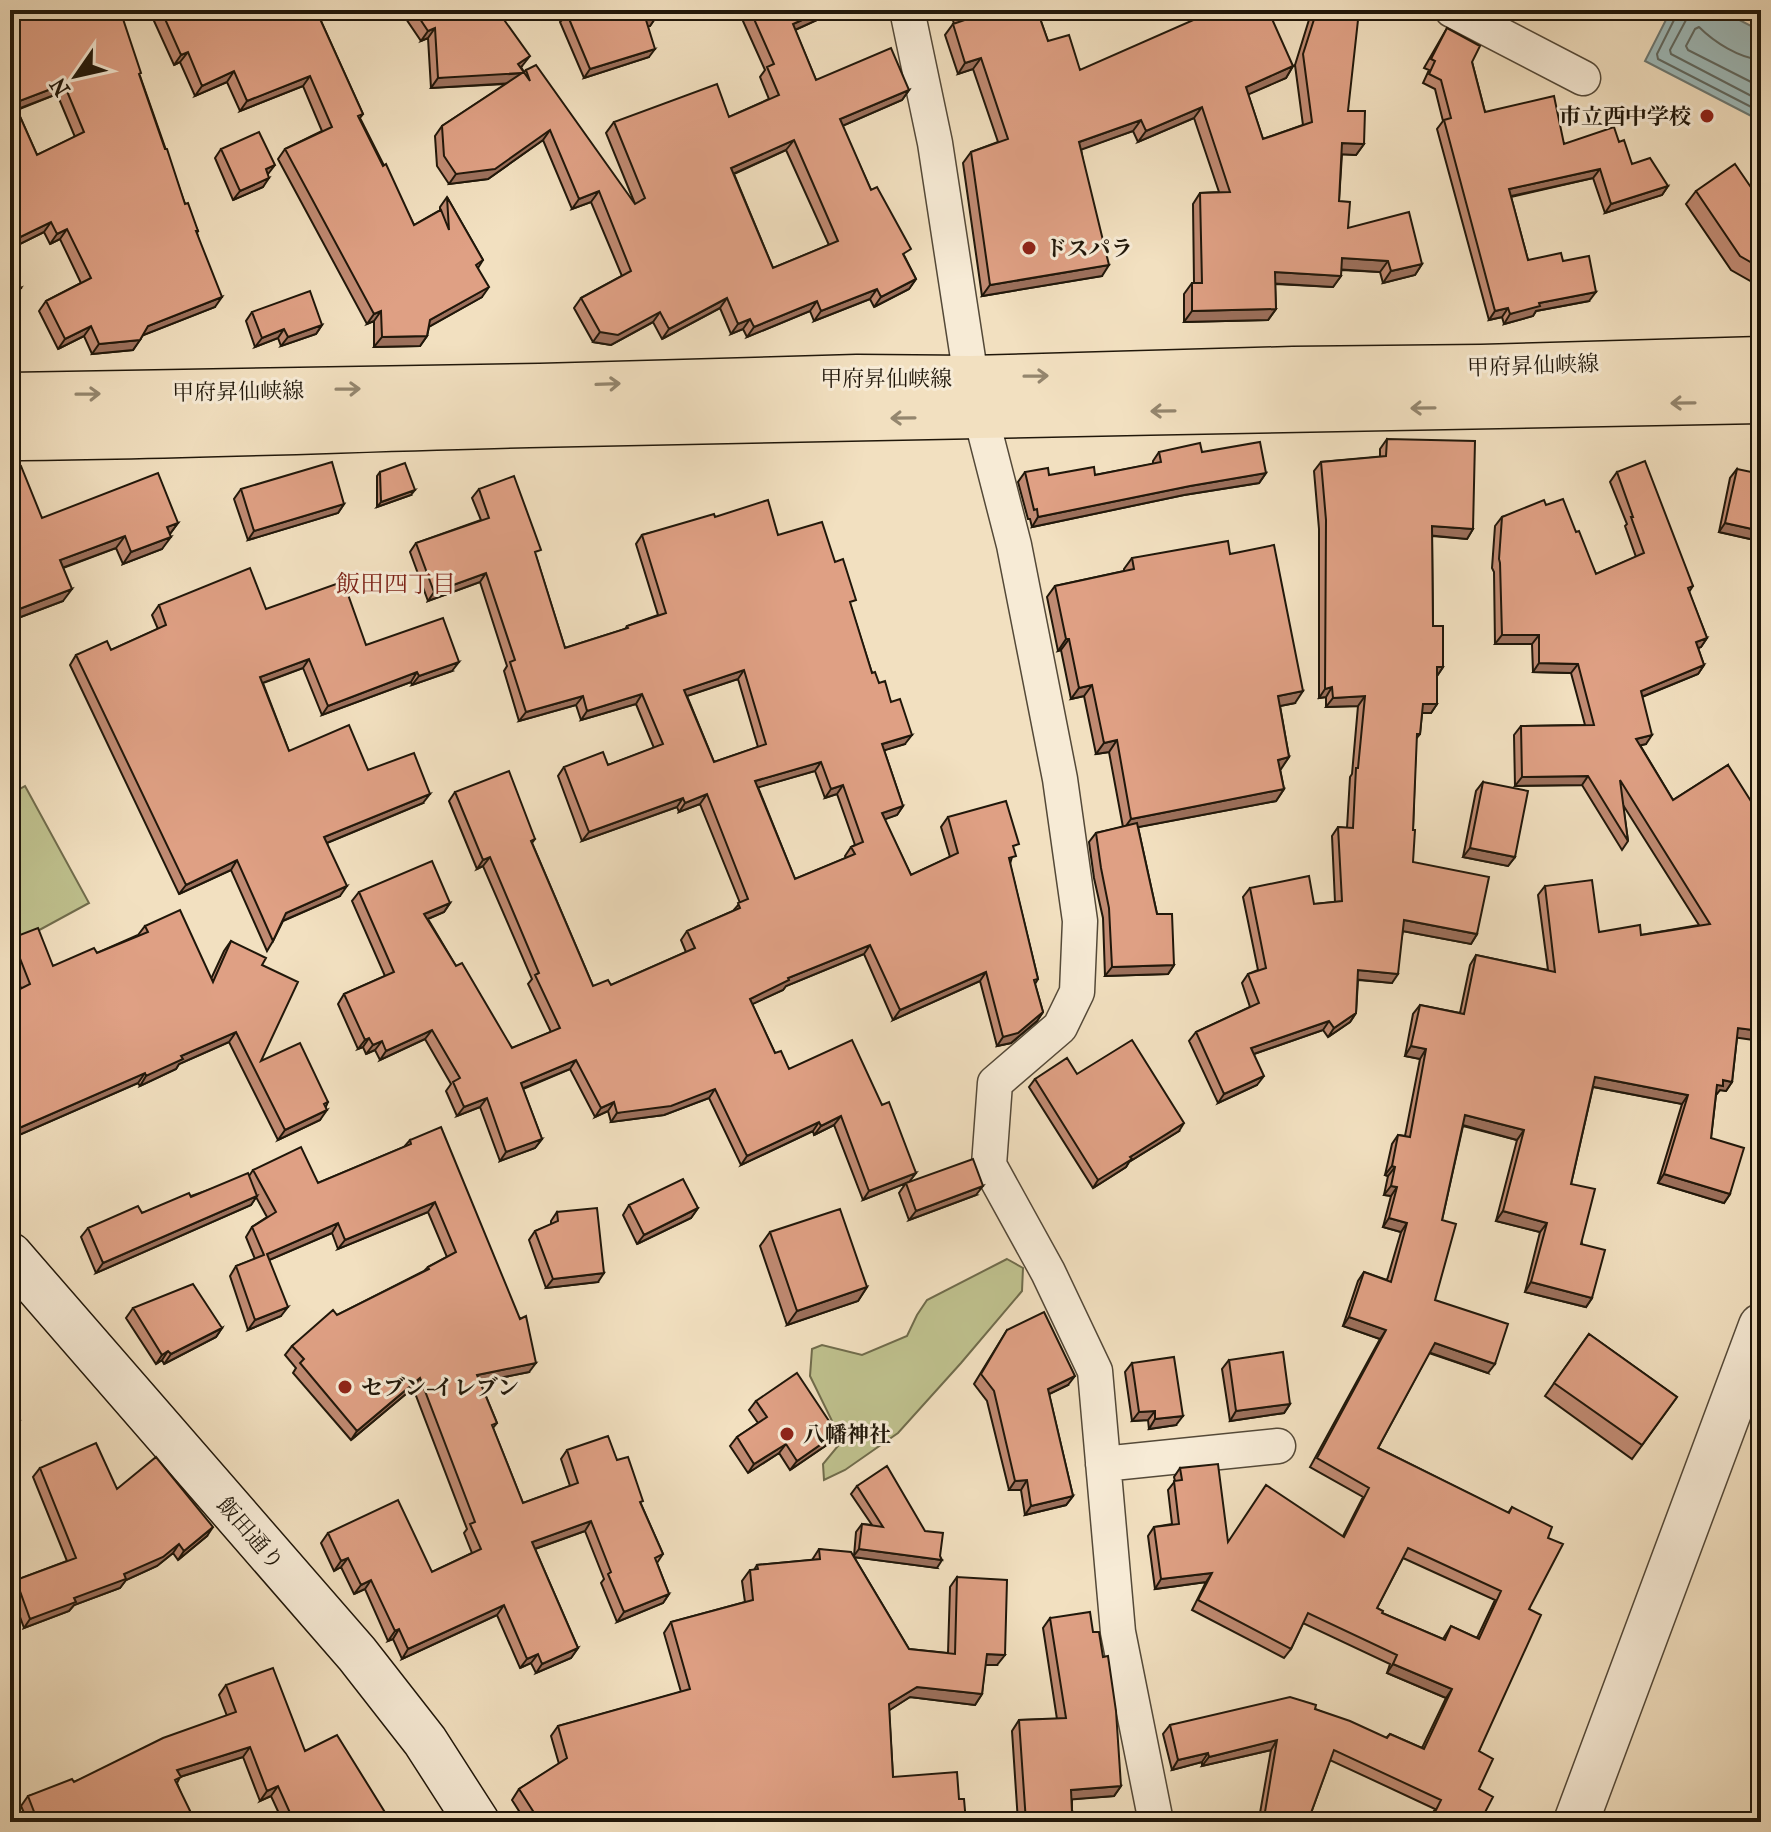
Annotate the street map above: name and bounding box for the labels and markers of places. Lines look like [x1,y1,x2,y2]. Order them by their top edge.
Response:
place label: 市立西中学校 [1559,104,1691,130]
marker: 市立西中学校 [1698,107,1716,125]
place label: ドスパラ [1045,236,1133,262]
marker: ドスパラ [1020,239,1038,257]
place label: セブン-イレブン [361,1375,519,1401]
marker: セブン-イレブン [336,1378,354,1396]
place label: 八幡神社 [803,1422,891,1448]
marker: 八幡神社 [778,1425,796,1443]

